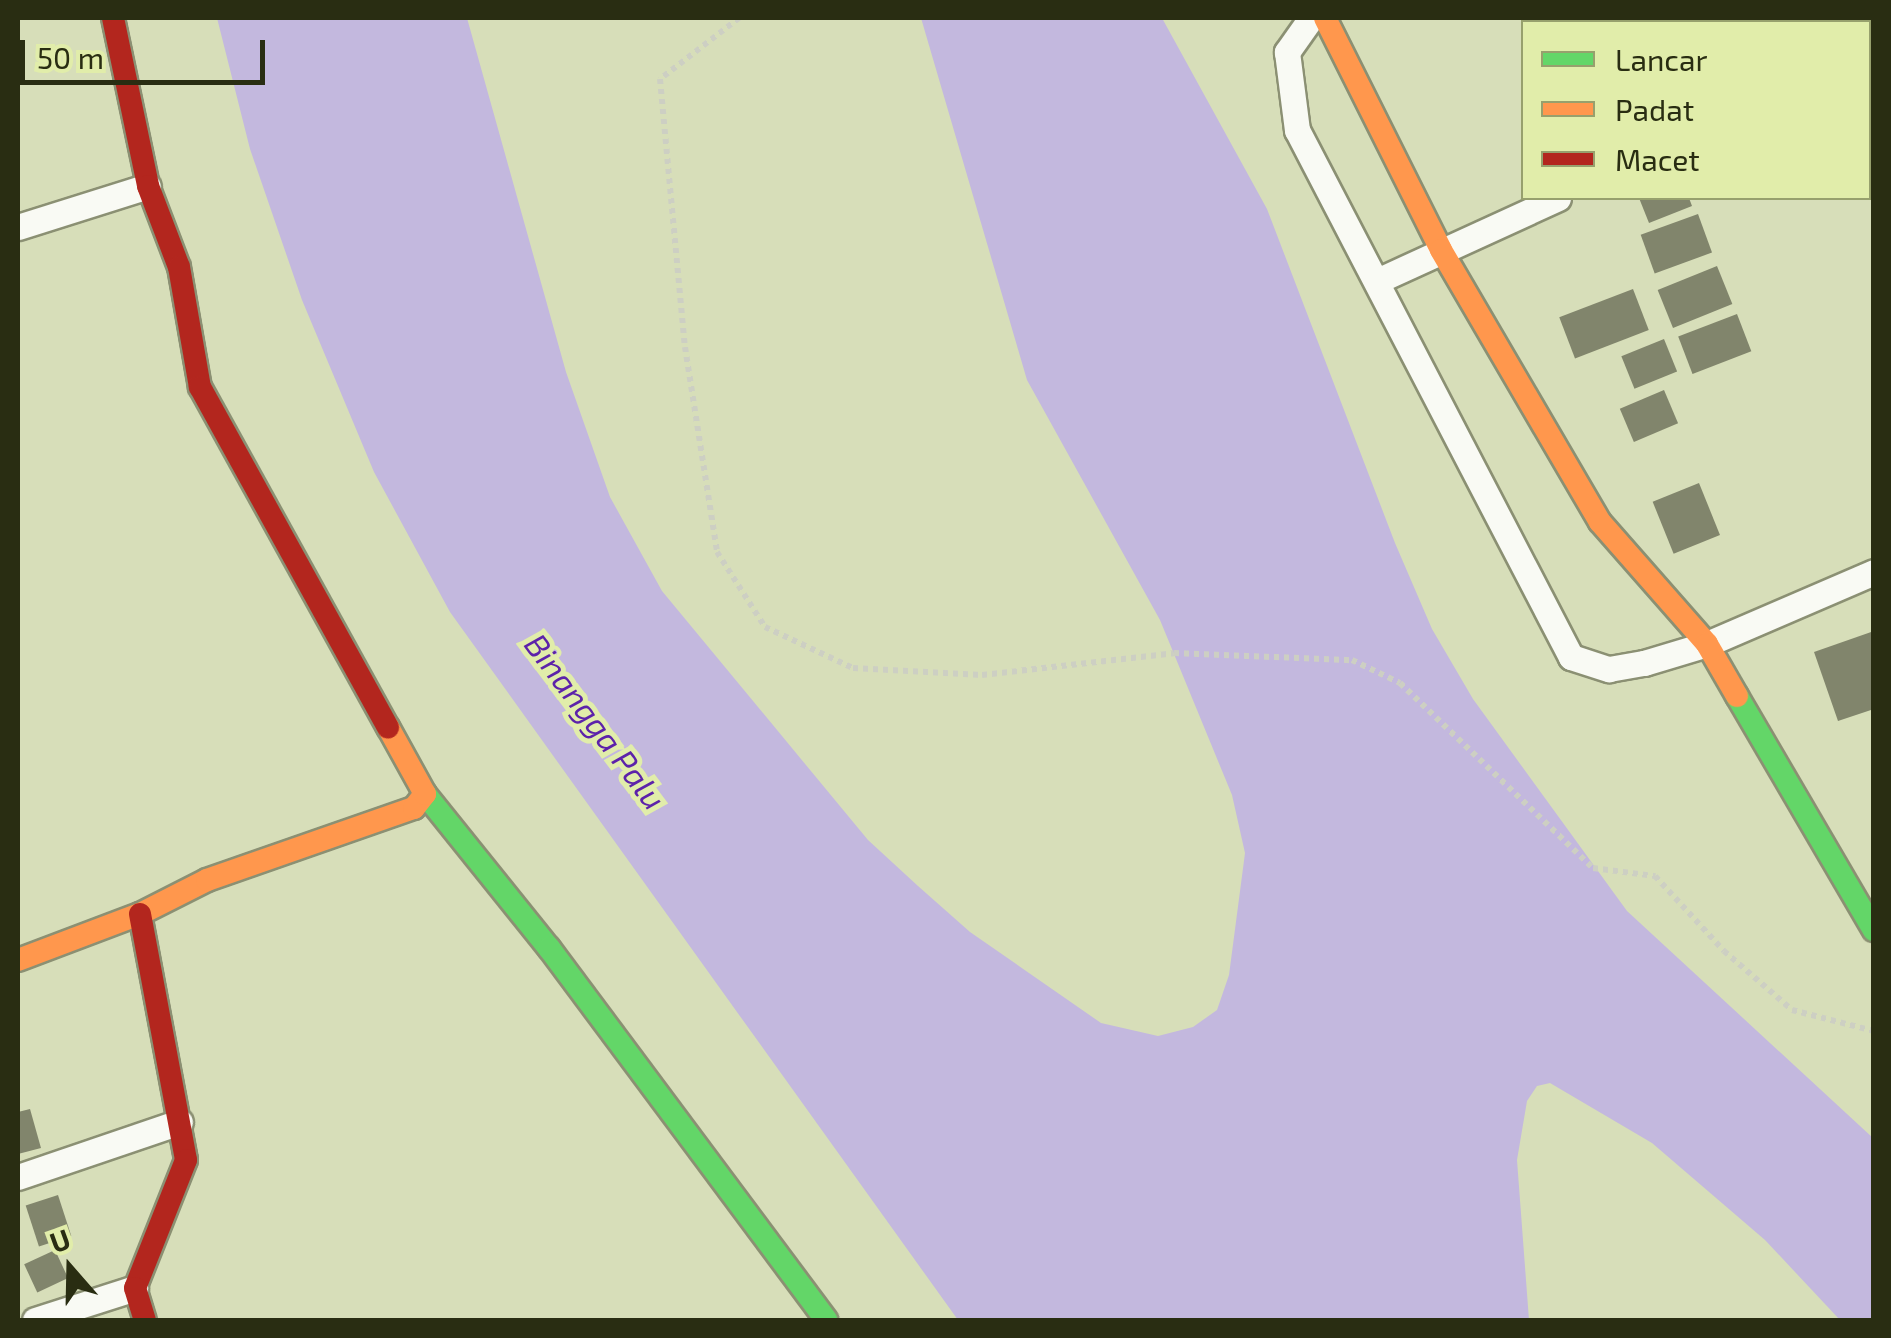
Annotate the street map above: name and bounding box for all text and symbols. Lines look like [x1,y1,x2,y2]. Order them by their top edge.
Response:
scale bar [25,20,270,82]
legend [1521,20,1871,200]
text: 50 m [37,39,104,75]
text: Lancar [1615,41,1708,77]
text: Padat [1615,91,1694,127]
text: Macet [1615,141,1700,177]
water label: Binangga Palu [518,626,674,816]
north arrow [20,1218,120,1318]
text: U [45,1221,75,1259]

